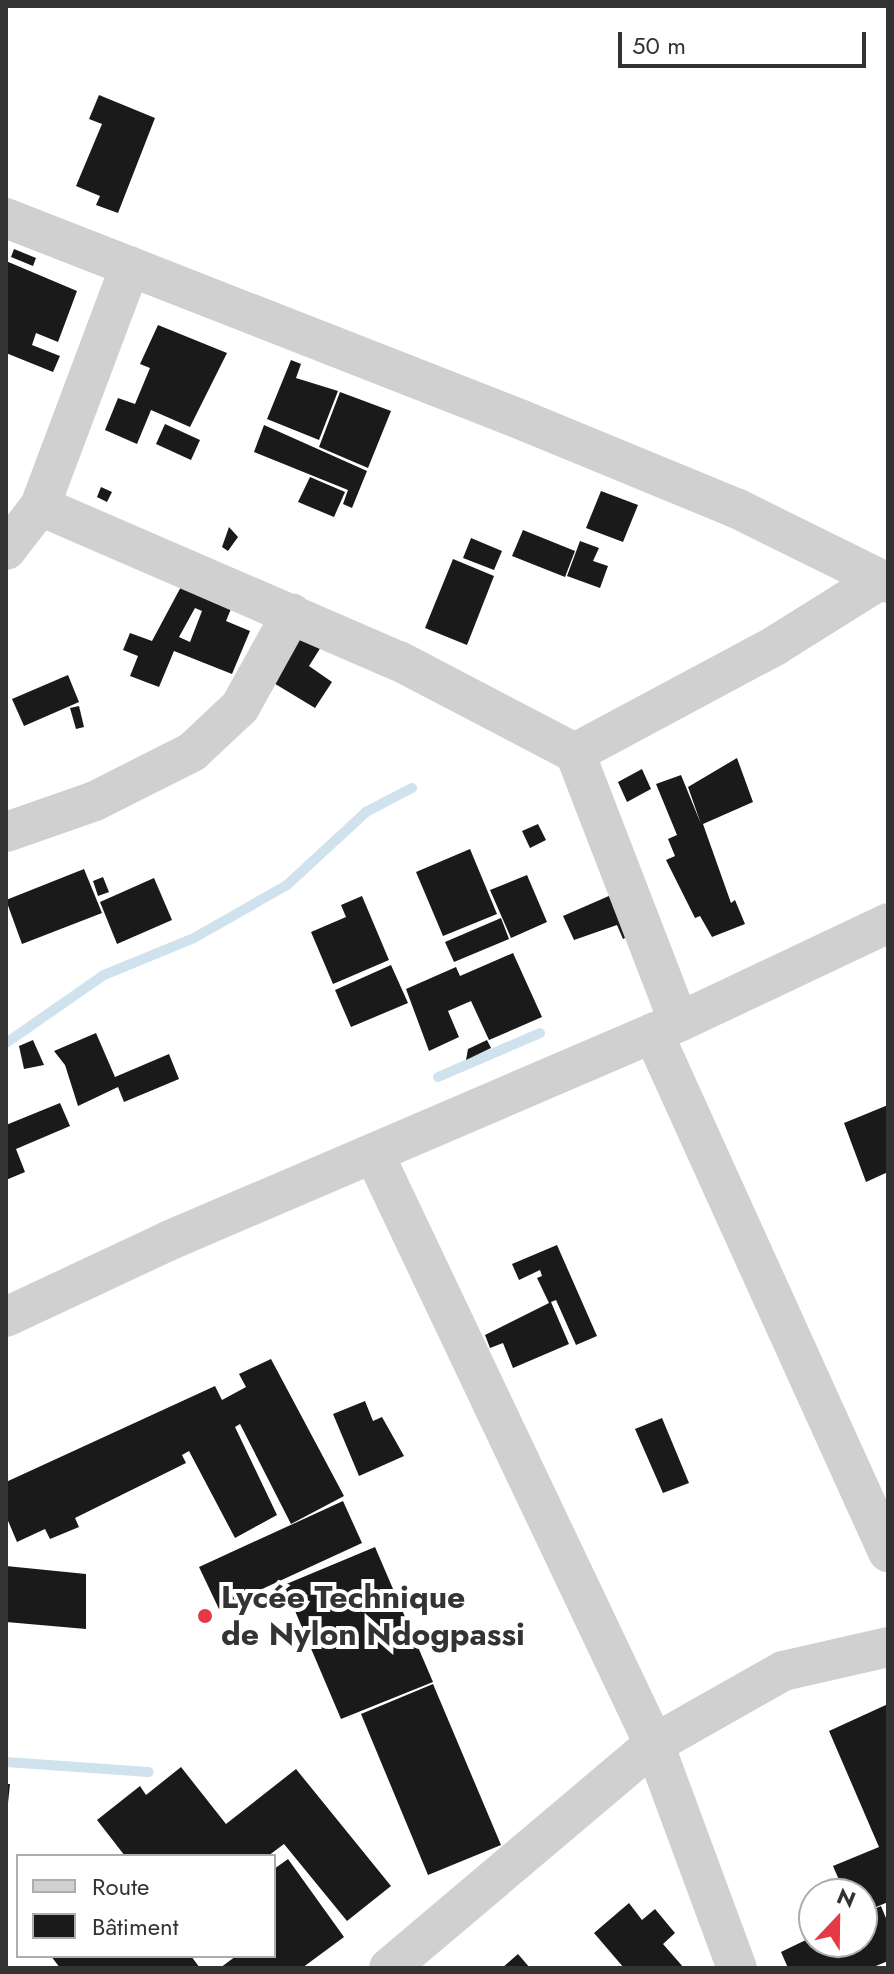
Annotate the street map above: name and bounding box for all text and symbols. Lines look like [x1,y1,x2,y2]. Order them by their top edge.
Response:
scale bar [622,16,870,66]
text: 50 m [632,28,686,63]
place label: Lycée Technique de Nylon Ndogpassi [221,1579,525,1654]
marker: Lycée Technique de Nylon Ndogpassi [196,1607,214,1625]
legend [16,1854,276,1958]
text: Route [92,1869,149,1904]
north arrow [798,1878,878,1958]
text: N [832,1879,860,1916]
text: Bâtiment [92,1909,178,1944]

